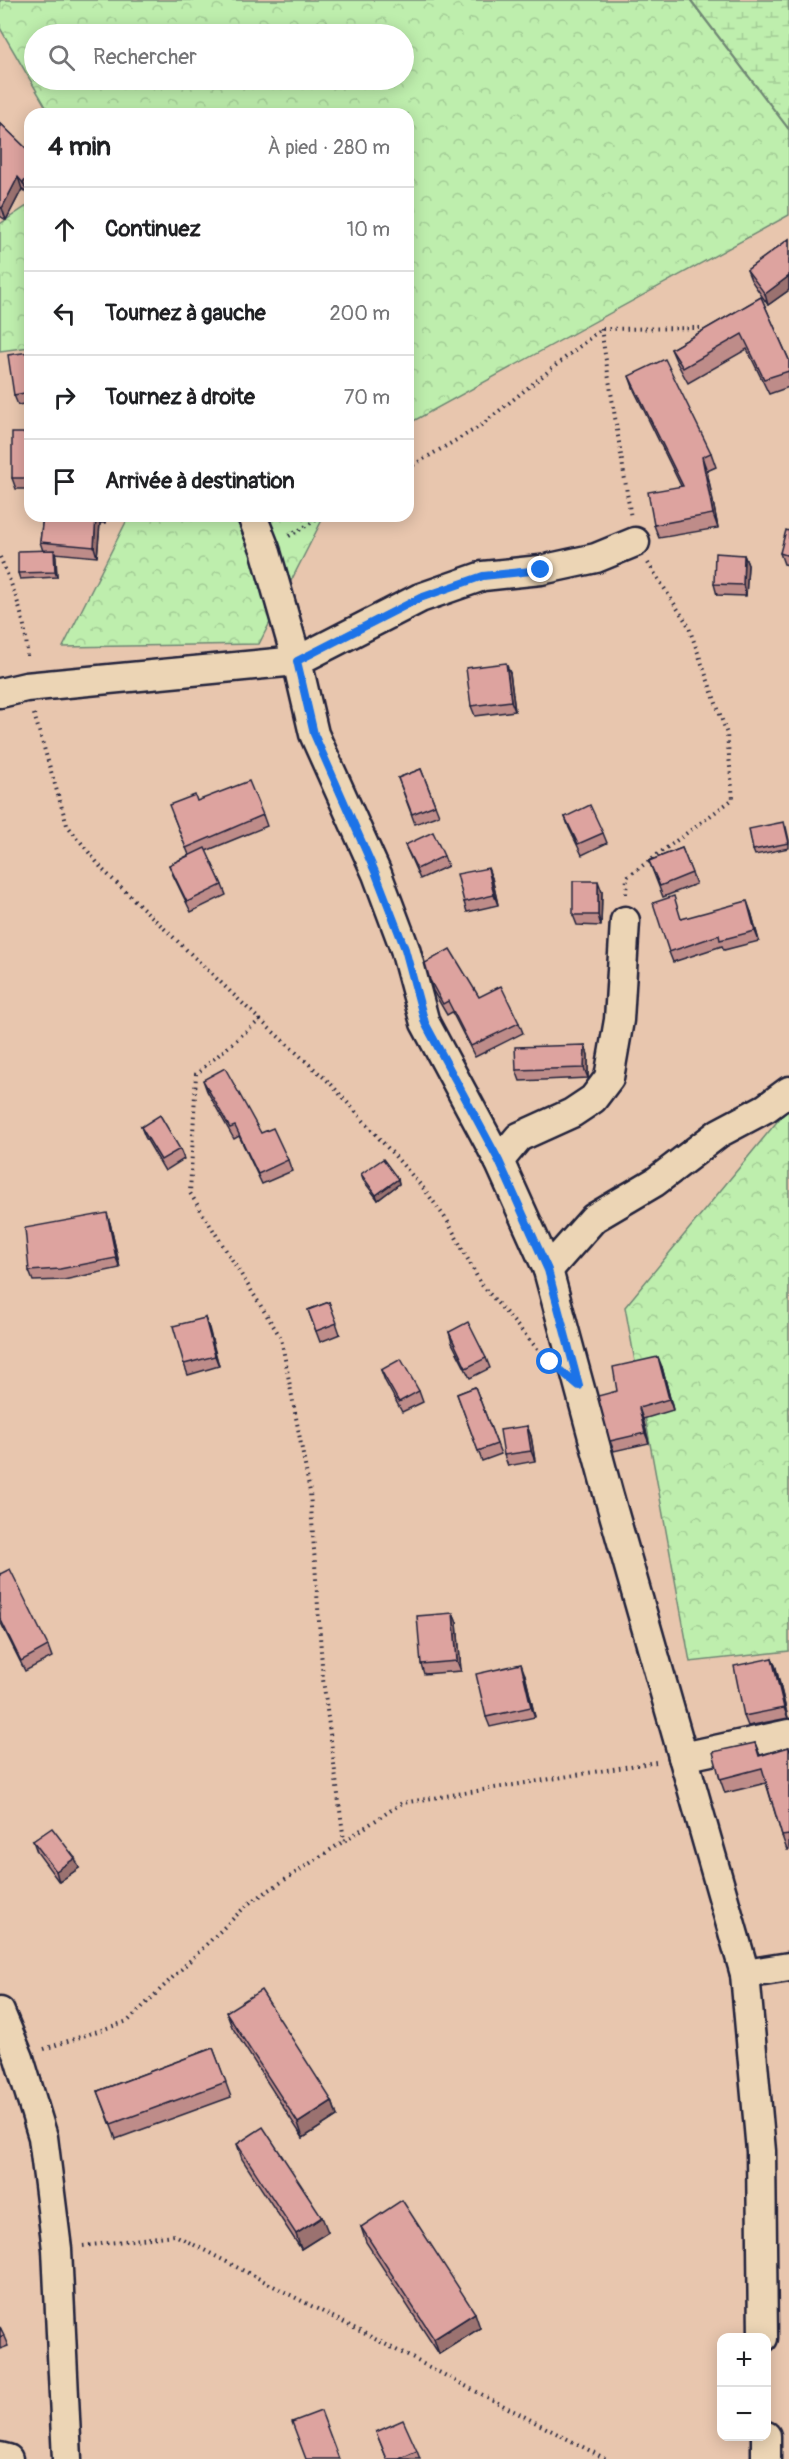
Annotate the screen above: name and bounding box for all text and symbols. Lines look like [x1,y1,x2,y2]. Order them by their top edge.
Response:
search box [24,24,414,90]
icon: search [45,41,78,74]
text: Rechercher [93,43,197,71]
text: 4 min [48,131,111,163]
text: À pied · 280 m [267,135,390,160]
icon: ahead [48,213,81,246]
text: Continuez [105,215,201,243]
text: 10 m [346,217,390,242]
icon: left [48,297,81,330]
text: Tournez à gauche [105,299,266,327]
text: 200 m [329,301,390,326]
icon: right [48,381,81,414]
text: Tournez à droite [105,383,255,411]
text: 70 m [344,385,390,410]
icon: arrive [48,465,81,498]
text: Arrivée à destination [105,467,295,495]
route end [527,556,553,582]
route start [536,1348,562,1374]
map controls [717,2333,771,2441]
button: + [717,2333,771,2387]
button: − [717,2387,771,2441]

